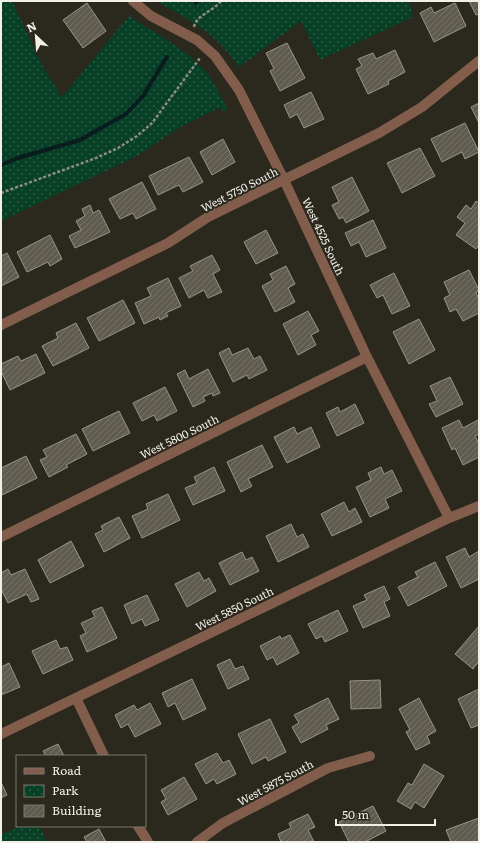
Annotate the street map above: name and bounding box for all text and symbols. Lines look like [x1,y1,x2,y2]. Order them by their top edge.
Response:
north arrow [16,16,56,56]
text: N [24,17,39,35]
street label: West 5750 South [198,163,280,215]
street label: West 4525 South [299,194,349,278]
street label: West 5800 South [137,410,221,462]
street label: West 5850 South [192,582,276,634]
legend [16,755,146,827]
street label: West 5875 South [234,755,316,809]
text: Road [52,761,82,779]
text: Park [52,781,79,799]
text: Building [52,801,102,819]
scale bar [336,801,435,827]
text: 50 m [342,805,369,823]

